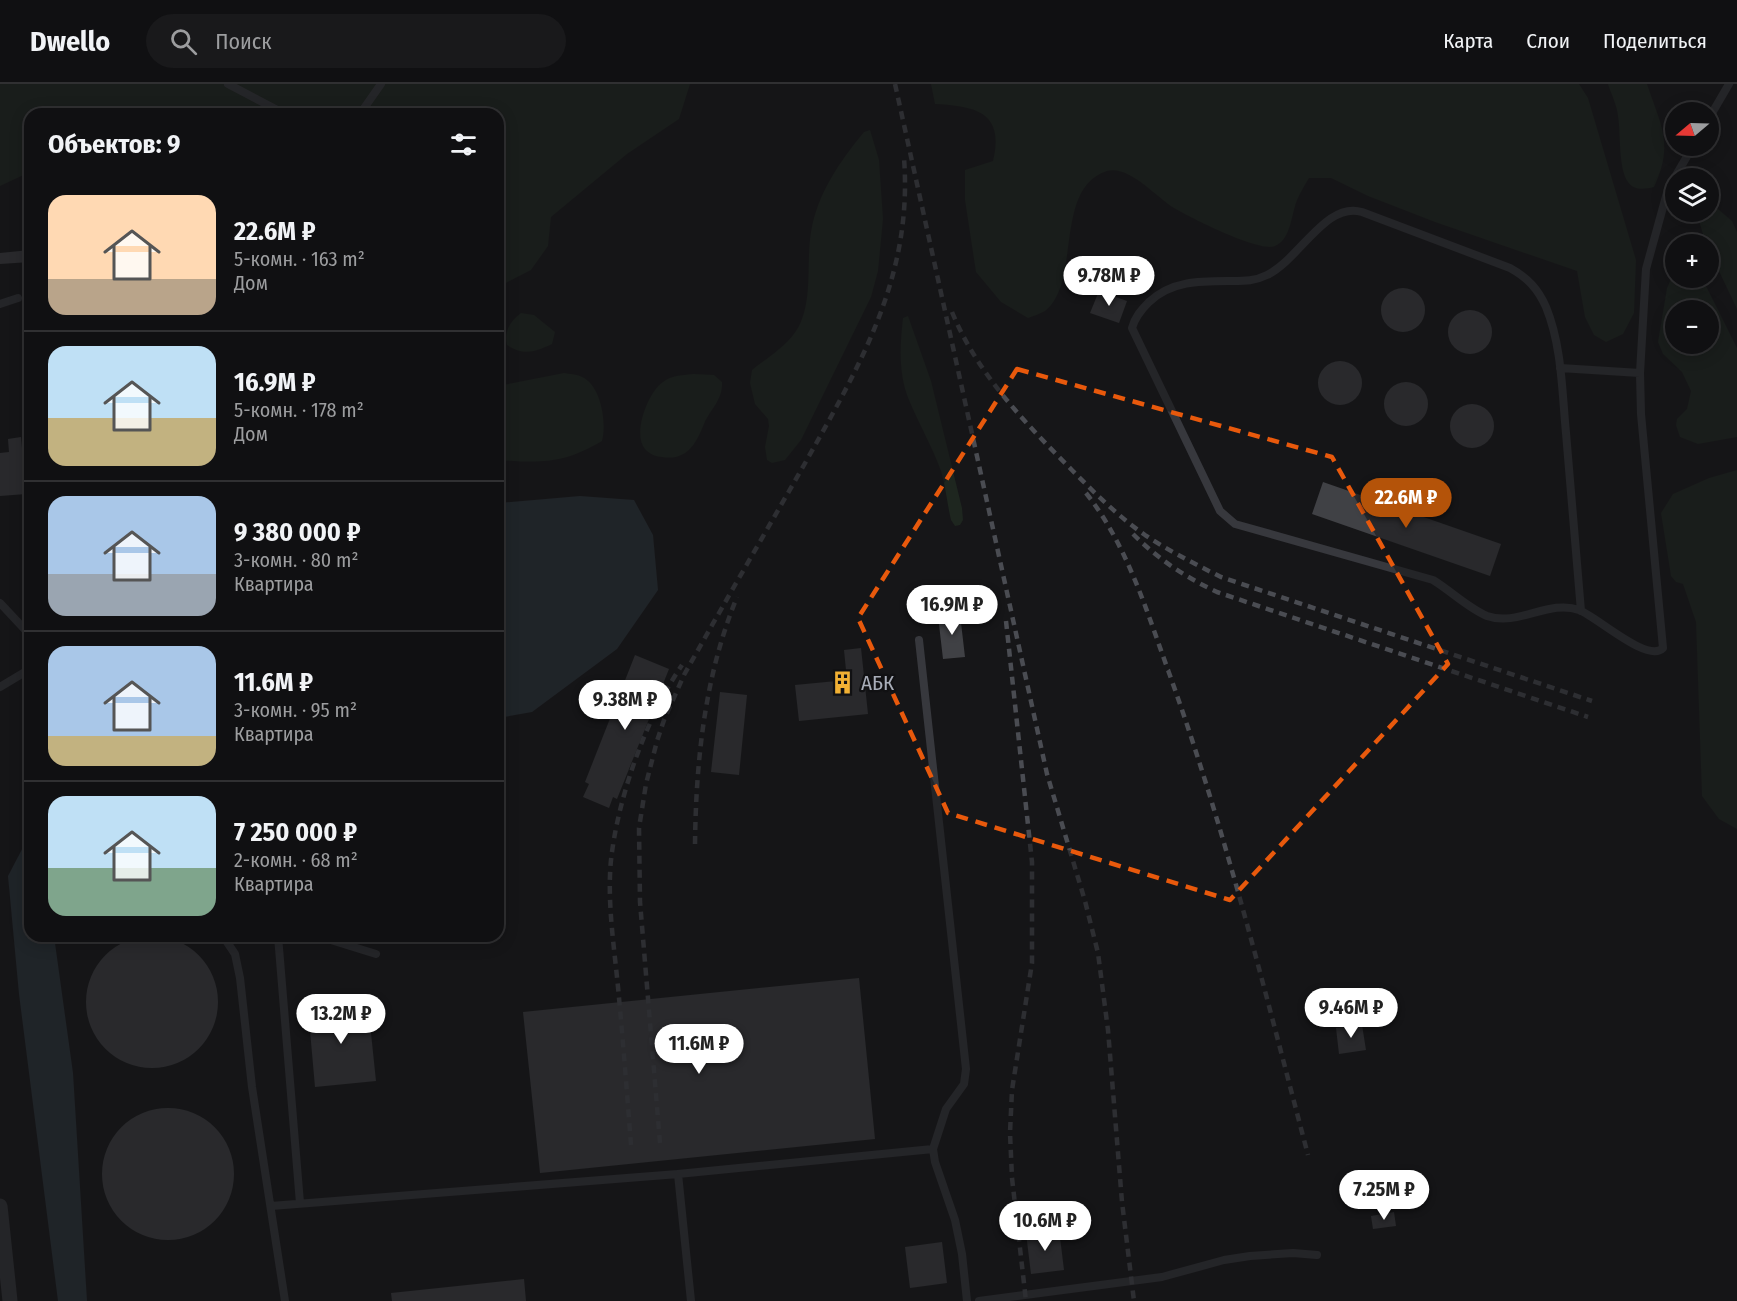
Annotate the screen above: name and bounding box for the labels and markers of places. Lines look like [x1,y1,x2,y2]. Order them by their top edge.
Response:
pin: 9.78M ₽ [1054,256,1164,307]
pin: 22.6M ₽ [1351,478,1461,529]
pin: 16.9M ₽ [897,585,1007,636]
building icon: АБК [830,670,856,696]
place label: АБК [861,670,895,696]
pin: 9.38M ₽ [570,680,680,731]
pin: 9.46M ₽ [1296,988,1406,1039]
pin: 13.2M ₽ [286,994,396,1045]
pin: 11.6M ₽ [644,1024,754,1075]
pin: 7.25M ₽ [1329,1170,1439,1221]
pin: 10.6M ₽ [990,1201,1100,1252]

